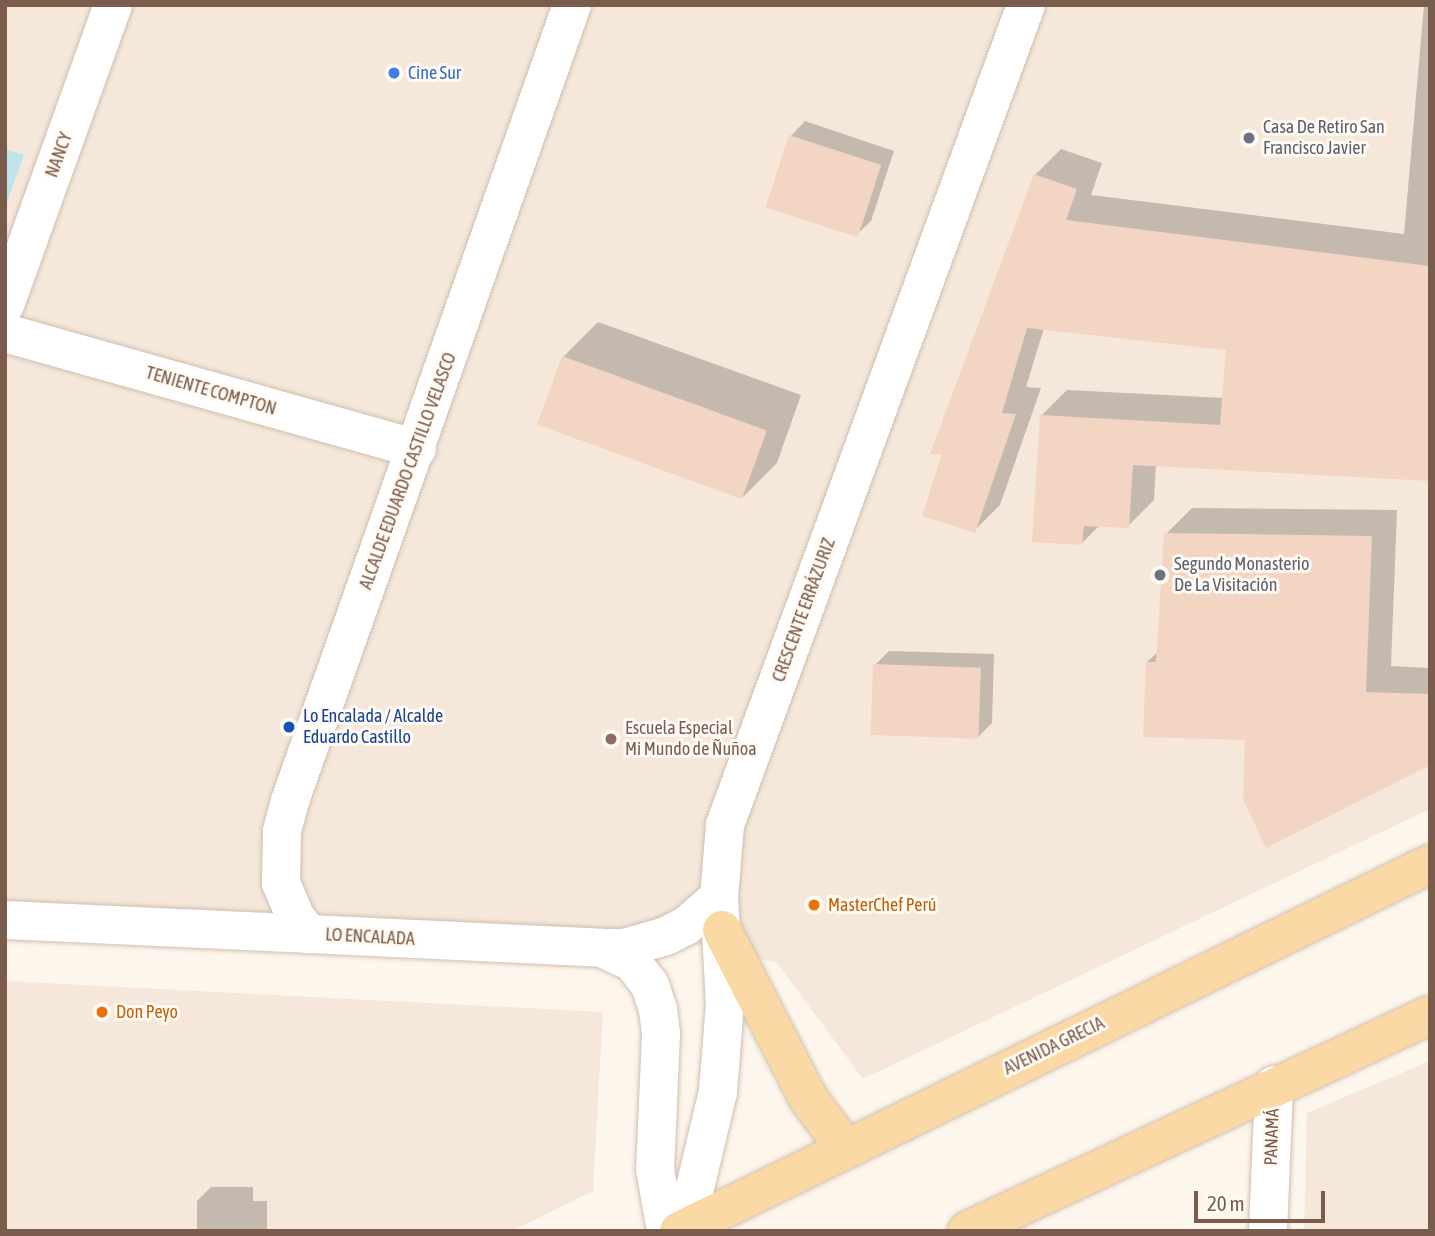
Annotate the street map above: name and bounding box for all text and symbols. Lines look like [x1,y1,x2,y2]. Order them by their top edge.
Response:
place label: Cine Sur [408,62,461,84]
marker: Cine Sur [386,65,402,81]
place label: Casa De Retiro San Francisco Javier [1263,117,1385,160]
street label: NANCY [41,130,77,180]
marker: Casa De Retiro San Francisco Javier [1241,130,1257,146]
street label: ALCALDE EDUARDO CASTILLO VELASCO [355,350,461,592]
street label: TENIENTE COMPTON [143,362,279,420]
street label: CRESCENTE ERRÁZURIZ [768,535,840,685]
place label: Segundo Monasterio De La Visitación [1174,554,1309,596]
marker: Segundo Monasterio De La Visitación [1152,567,1168,583]
place label: Lo Encalada / Alcalde Eduardo Castillo [303,706,443,748]
place label: Escuela Especial Mi Mundo de Ñuñoa [625,718,757,760]
marker: Lo Encalada / Alcalde Eduardo Castillo [281,719,297,735]
marker: Escuela Especial Mi Mundo de Ñuñoa [603,731,619,747]
place label: MasterChef Perú [828,894,937,916]
marker: MasterChef Perú [806,897,822,913]
street label: LO ENCALADA [325,924,415,950]
place label: Don Peyo [116,1001,178,1023]
marker: Don Peyo [94,1004,110,1020]
street label: AVENIDA GRECIA [1000,1012,1108,1080]
street label: PANAMÁ [1260,1108,1284,1166]
scale bar [1197,1176,1328,1220]
text: 20 m [1207,1191,1245,1215]

